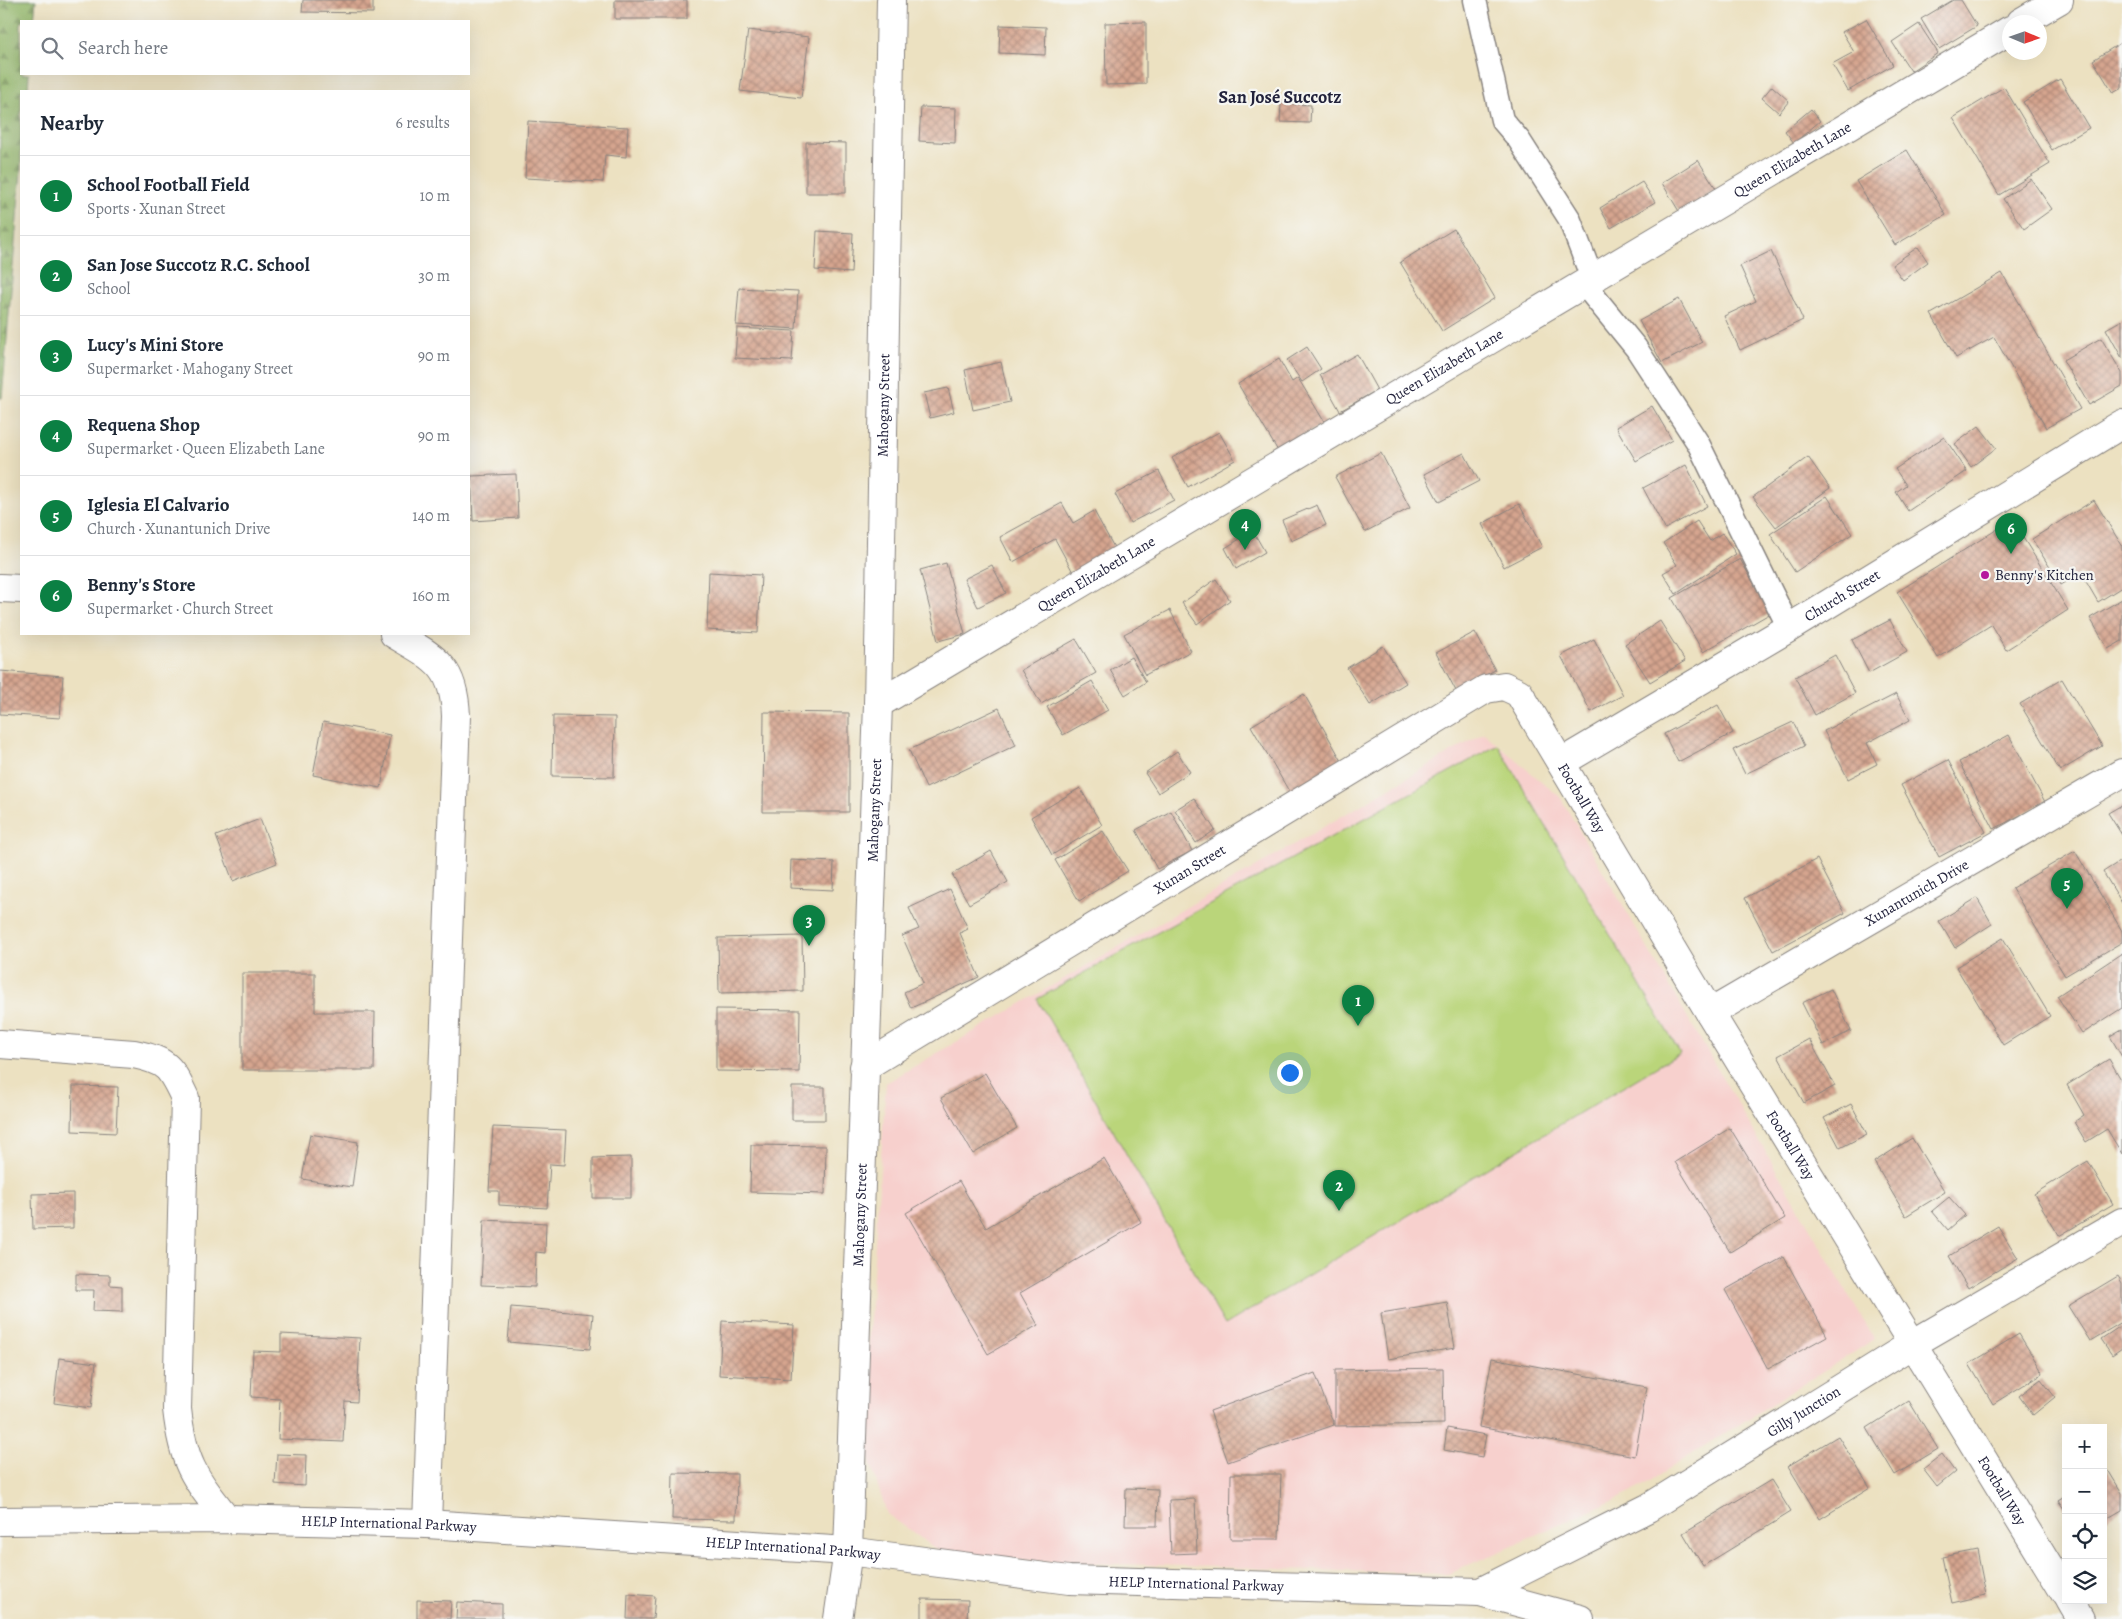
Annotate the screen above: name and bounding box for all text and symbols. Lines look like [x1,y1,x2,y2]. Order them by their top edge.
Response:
north arrow [2002,15,2047,60]
search box [20,20,470,75]
icon: search [38,34,66,62]
text: Search here [78,35,168,61]
district label: San José Succotz [1219,85,1341,109]
text: Nearby [40,109,103,137]
text: 6 results [396,112,450,134]
street label: Queen Elizabeth Lane [1730,117,1855,203]
text: School Football Field [87,172,250,198]
text: 1 [53,185,59,207]
text: 10 m [420,185,450,207]
text: Sports · Xunan Street [87,198,226,220]
text: San Jose Succotz R.C. School [87,252,310,278]
text: 2 [52,265,60,287]
text: 30 m [418,265,450,287]
text: School [87,278,130,300]
street label: Queen Elizabeth Lane [1382,324,1507,410]
text: Lucy's Mini Store [87,332,224,358]
text: 3 [53,345,59,367]
text: 90 m [418,345,450,367]
street label: Mahogany Street [873,353,894,457]
text: Supermarket · Mahogany Street [87,358,293,380]
text: Requena Shop [87,412,200,438]
text: 4 [52,425,60,447]
text: 90 m [418,425,450,447]
text: Supermarket · Queen Elizabeth Lane [87,438,325,460]
text: Iglesia El Calvario [87,492,230,518]
text: 5 [53,505,59,527]
text: 140 m [412,505,450,527]
pin: 4 [1229,509,1261,550]
pin: 6 [1995,513,2027,554]
text: Church · Xunantunich Drive [87,518,270,540]
street label: Queen Elizabeth Lane [1034,531,1159,617]
street label: Church Street [1801,565,1884,626]
place label: Benny's Kitchen [1995,565,2094,585]
marker: Benny's Kitchen [1979,569,1991,581]
text: Benny's Store [87,572,196,598]
text: 6 [52,585,60,607]
text: 160 m [412,585,450,607]
text: Supermarket · Church Street [87,598,273,620]
street label: Mahogany Street [862,758,886,862]
street label: Football Way [1553,759,1610,837]
street label: Xunan Street [1150,840,1229,899]
street label: Xunantunich Drive [1861,854,1973,931]
pin: 5 [2051,868,2083,909]
pin: 3 [793,905,825,946]
pin: 1 [1342,985,1374,1026]
your location [1277,1060,1303,1086]
street label: Football Way [1762,1106,1820,1184]
street label: Mahogany Street [848,1163,872,1267]
pin: 2 [1323,1170,1355,1211]
street label: Gilly Junction [1763,1381,1844,1442]
map controls [2062,1424,2107,1604]
button: + [2062,1424,2107,1469]
street label: Football Way [1973,1452,2031,1529]
button: − [2062,1469,2107,1514]
street label: HELP International Parkway [301,1511,477,1537]
button: locate [2062,1514,2107,1559]
street label: HELP International Parkway [705,1532,882,1565]
button: layers [2062,1559,2107,1604]
street label: HELP International Parkway [1108,1571,1284,1596]

